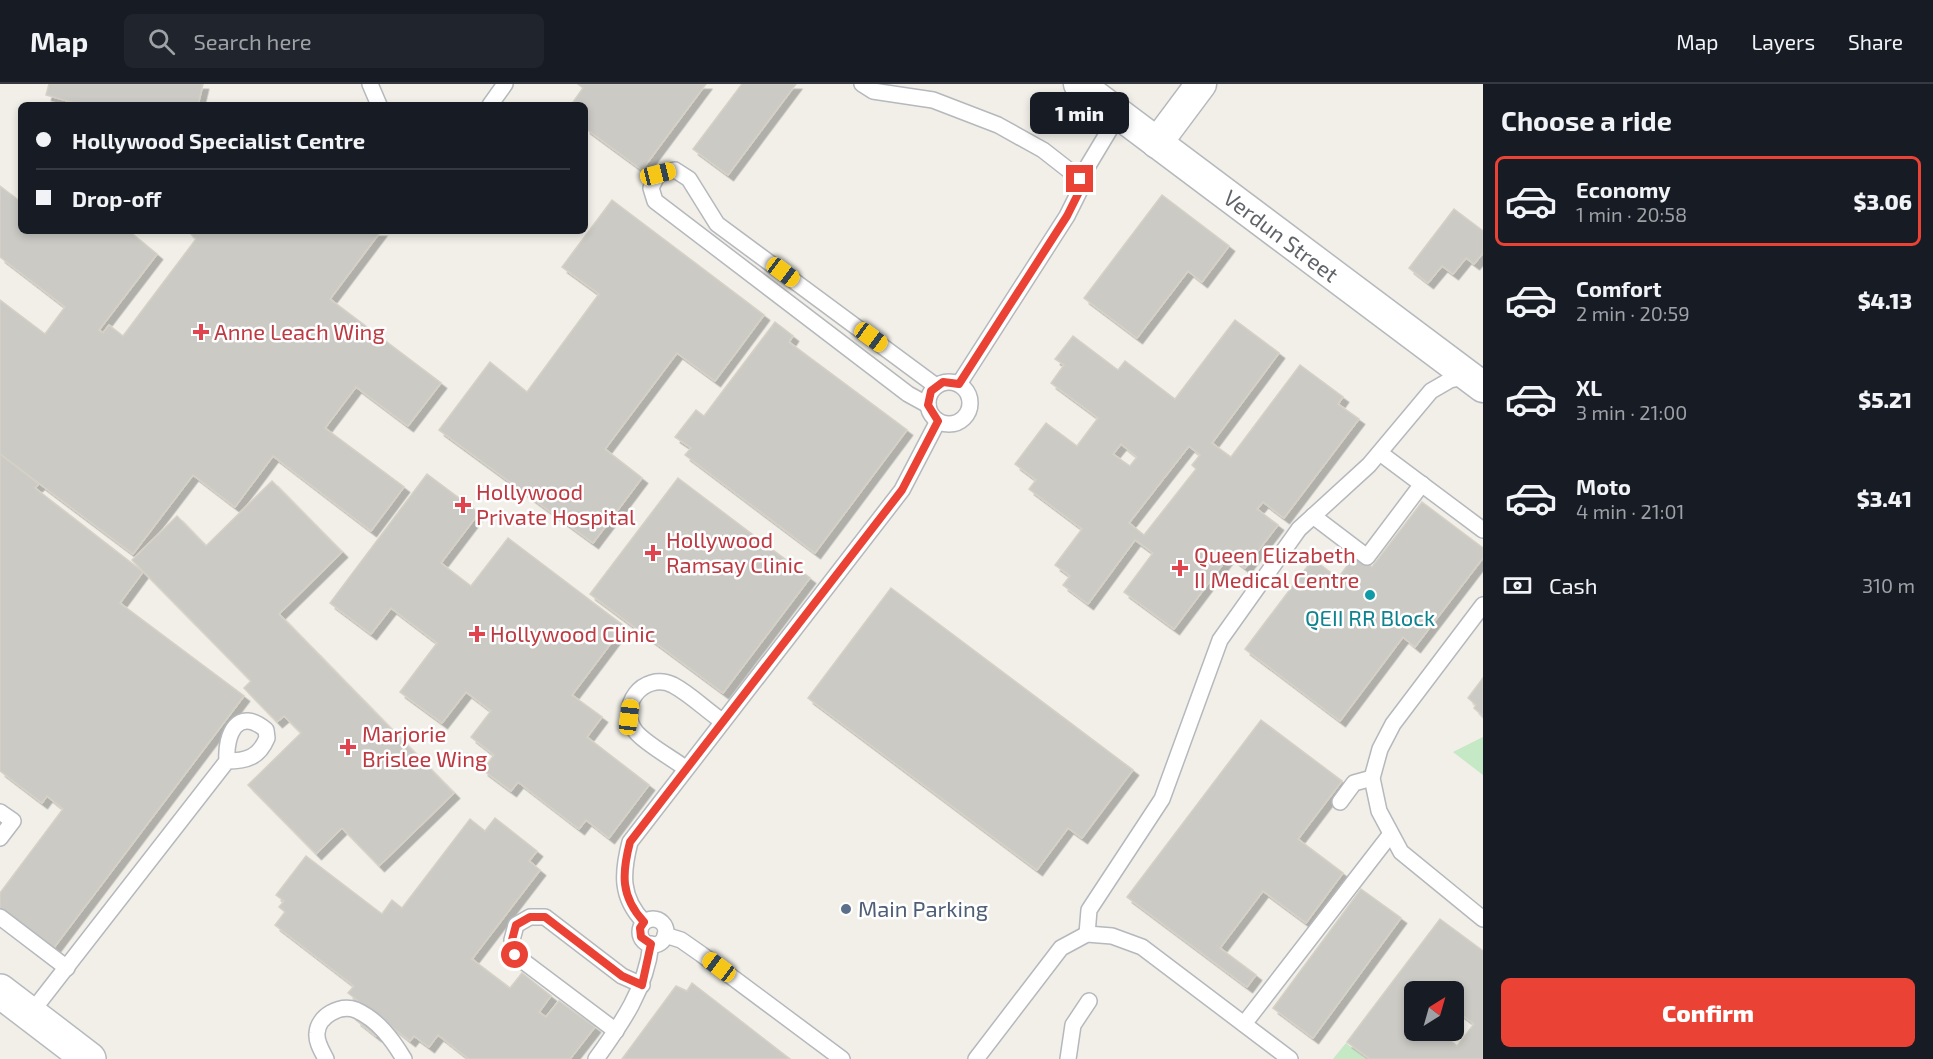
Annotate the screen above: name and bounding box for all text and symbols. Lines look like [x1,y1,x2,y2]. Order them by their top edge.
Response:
search box [124,14,544,68]
text: Map [30,24,88,58]
icon: search [145,25,178,58]
text: Search here [193,28,312,54]
text: Map [1676,29,1718,54]
text: Layers [1751,29,1815,54]
text: Share [1848,29,1903,54]
callout: 1 min [1030,92,1130,134]
text: 1 min [1055,101,1104,125]
text: Choose a ride [1501,104,1672,136]
text: Hollywood Specialist Centre [72,127,365,153]
car [638,161,678,187]
route end [1066,165,1093,192]
icon: car [1504,174,1558,228]
text: Economy [1576,176,1671,202]
street label: Verdun Street [1219,184,1344,287]
text: Drop-off [72,185,161,211]
text: $3.06 [1854,188,1912,214]
text: 1 min · 20:58 [1576,202,1687,226]
car [763,254,803,290]
icon: car [1504,273,1558,327]
text: Comfort [1576,275,1661,301]
text: $4.13 [1858,287,1912,313]
text: 2 min · 20:59 [1576,301,1690,325]
place label: Anne Leach Wing [214,318,385,344]
car [851,319,891,355]
marker: Anne Leach Wing [192,323,210,341]
icon: car [1504,372,1558,426]
text: XL [1576,374,1602,400]
text: $5.21 [1858,386,1912,412]
text: 3 min · 21:00 [1576,400,1687,424]
icon: car [1504,471,1558,525]
text: Moto [1576,473,1631,499]
place label: Hollywood Private Hospital [476,478,636,529]
text: $3.41 [1857,485,1912,511]
marker: Hollywood Private Hospital [454,496,472,514]
text: 4 min · 21:01 [1576,499,1684,523]
place label: Hollywood Ramsay Clinic [666,526,804,577]
place label: Queen Elizabeth II Medical Centre [1194,541,1359,592]
marker: Hollywood Ramsay Clinic [644,544,662,562]
marker: Queen Elizabeth II Medical Centre [1171,559,1189,577]
icon: cash [1501,569,1534,602]
text: Cash [1549,572,1598,598]
text: 310 m [1862,573,1915,597]
marker: QEII RR Block [1363,588,1377,602]
place label: QEII RR Block [1305,604,1435,631]
place label: Hollywood Clinic [490,620,656,646]
marker: Hollywood Clinic [468,625,486,643]
car [618,698,640,736]
place label: Marjorie Brislee Wing [362,720,487,771]
marker: Marjorie Brislee Wing [339,738,357,756]
place label: Main Parking [858,895,988,921]
marker: Main Parking [839,902,853,916]
route start [501,941,528,968]
car [699,949,739,985]
button: Confirm [1501,978,1915,1047]
north arrow [1404,981,1464,1041]
map controls [1404,981,1464,1041]

